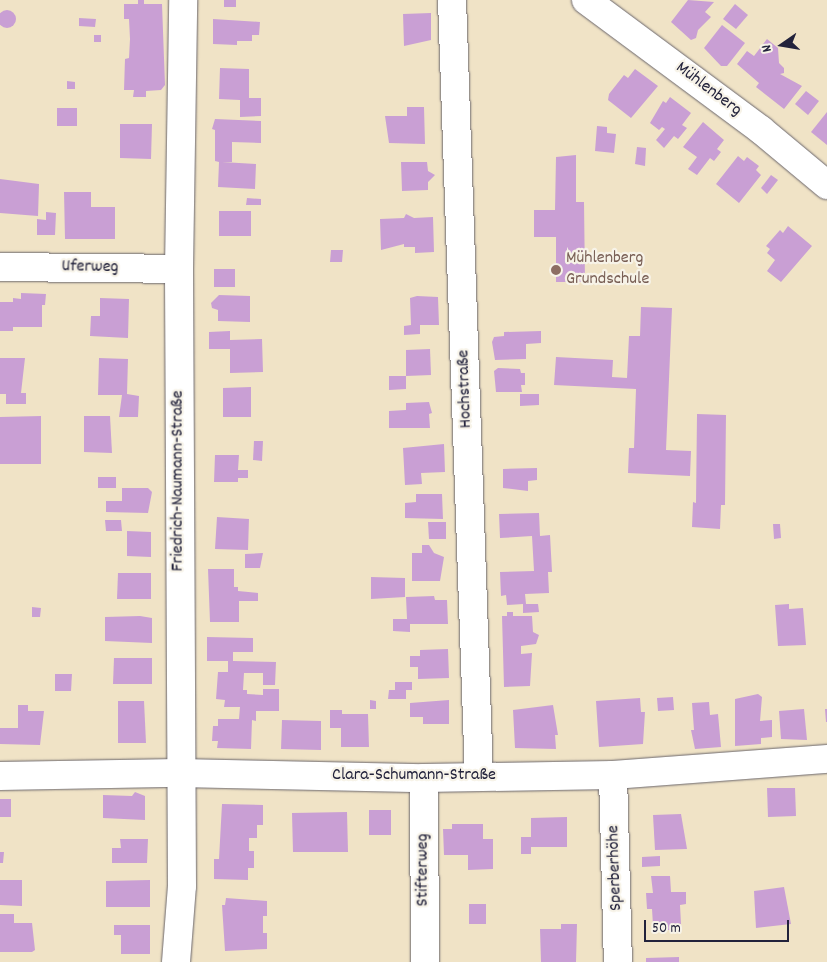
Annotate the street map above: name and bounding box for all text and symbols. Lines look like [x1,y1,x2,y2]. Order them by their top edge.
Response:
north arrow [757,20,807,70]
text: N [757,43,778,54]
street label: Mühlenberg [671,58,745,122]
place label: Mühlenberg Grundschule [566,249,649,292]
street label: Uferweg [61,257,119,279]
marker: Mühlenberg Grundschule [550,264,562,276]
street label: Hochstraße [454,349,478,429]
street label: Friedrich-Naumann-Straße [168,391,190,571]
street label: Clara-Schumann-Straße [332,765,496,787]
street label: Sperberhöhe [604,825,628,911]
street label: Stifterweg [413,834,435,906]
scale bar [647,910,792,942]
text: 50 m [652,918,681,940]

